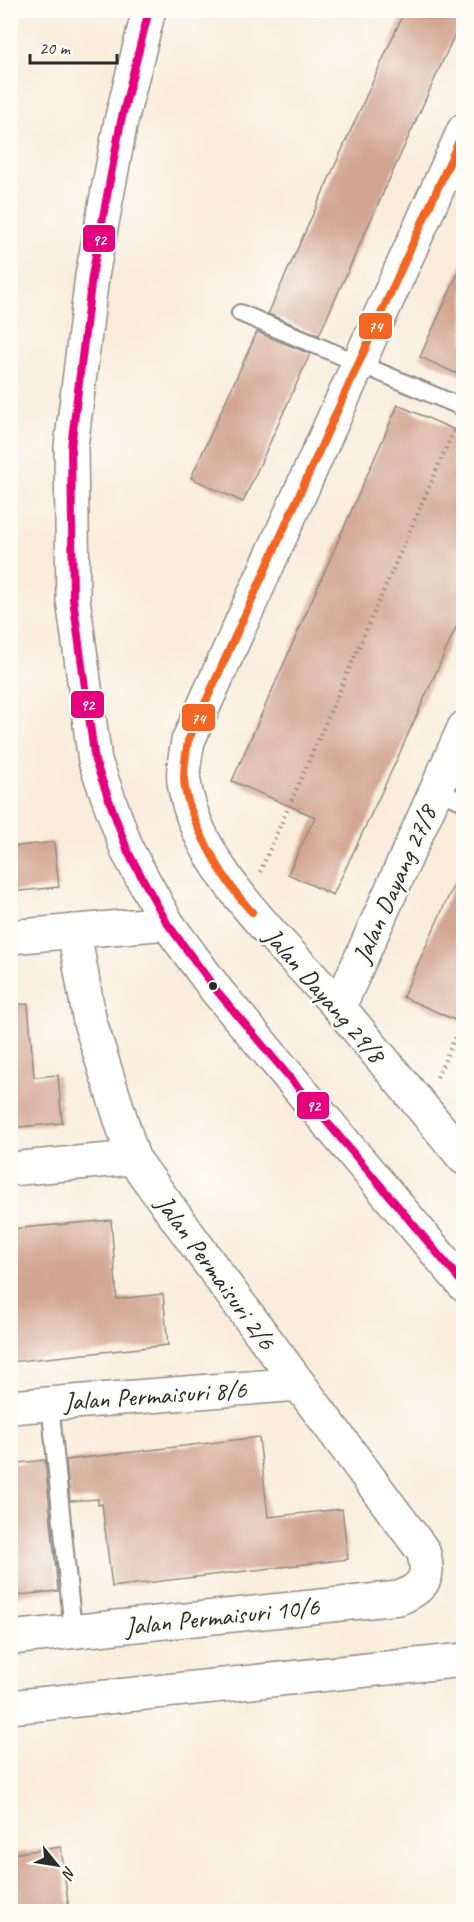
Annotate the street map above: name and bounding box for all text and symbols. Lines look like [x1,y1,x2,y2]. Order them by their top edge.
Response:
scale bar [30,27,117,65]
text: 20 m [39,37,72,59]
line badge: 92 [82,224,116,253]
text: 92 [92,230,108,250]
line badge: 74 [358,312,393,340]
text: 74 [368,317,384,337]
line badge: 92 [70,690,105,719]
text: 92 [80,695,96,715]
line badge: 74 [181,703,216,732]
text: 74 [191,709,207,729]
street label: Jalan Dayang 27/8 [344,798,445,970]
street label: Jalan Dayang 29/8 [256,919,394,1072]
unlabelled marker [207,980,219,992]
line badge: 92 [296,1091,330,1120]
text: 92 [306,1096,322,1116]
street label: Jalan Permaisuri 2/6 [147,1187,284,1357]
street label: Jalan Permaisuri 8/6 [61,1373,249,1418]
street label: Jalan Permaisuri 10/6 [121,1590,322,1643]
north arrow [27,1835,87,1895]
text: N [56,1863,80,1884]

